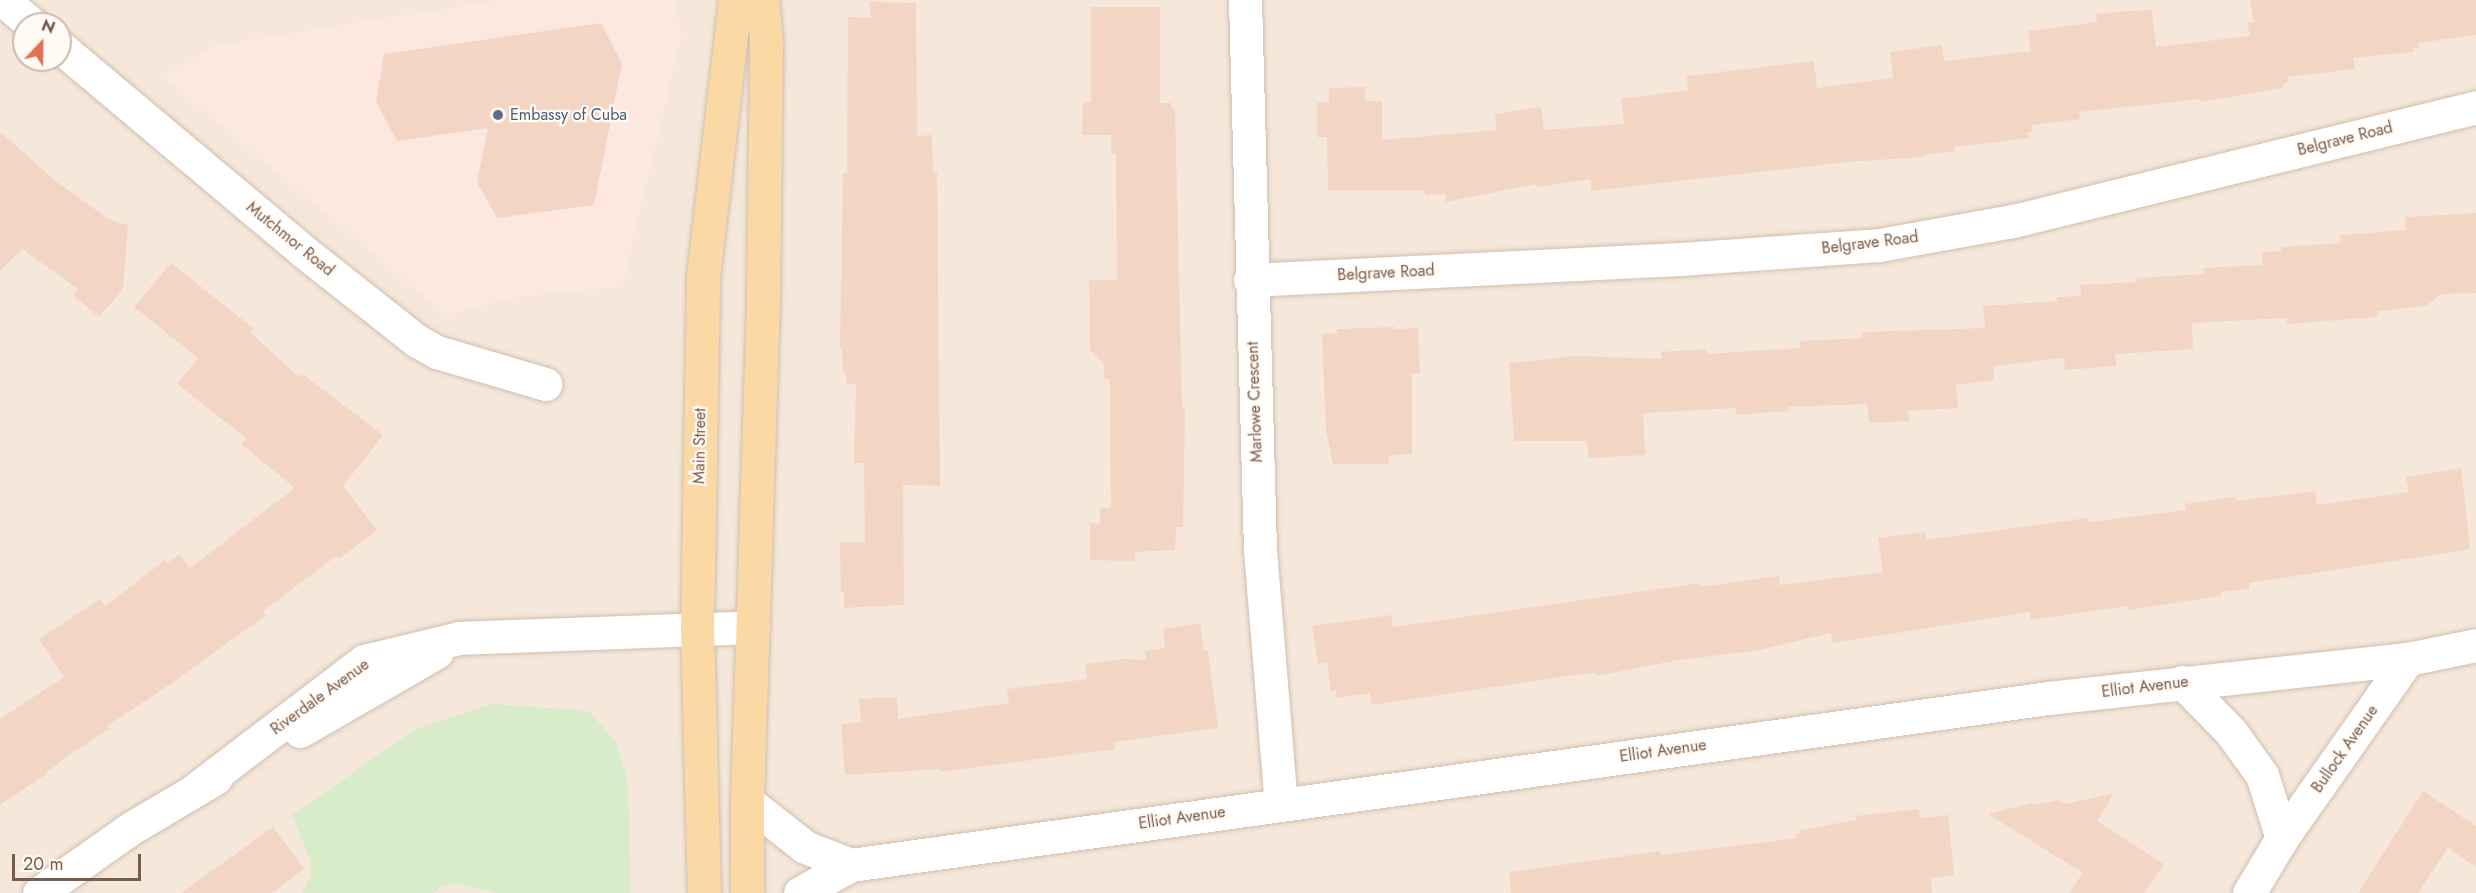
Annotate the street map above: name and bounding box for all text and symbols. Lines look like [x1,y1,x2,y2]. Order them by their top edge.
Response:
north arrow [12,12,72,72]
text: N [38,14,58,40]
place label: Embassy of Cuba [510,105,627,125]
marker: Embassy of Cuba [491,108,505,122]
street label: Belgrave Road [2295,118,2395,160]
street label: Mutchmor Road [242,198,338,280]
street label: Belgrave Road [1820,228,1920,258]
street label: Belgrave Road [1337,261,1435,285]
street label: Marlowe Crescent [1243,341,1267,463]
street label: Main Street [690,408,710,484]
street label: Riverdale Avenue [267,655,373,739]
street label: Elliot Avenue [2100,672,2190,702]
street label: Bullock Avenue [2308,701,2382,797]
street label: Elliot Avenue [1618,735,1708,767]
street label: Elliot Avenue [1137,802,1227,834]
scale bar [15,842,144,880]
text: 20 m [23,851,63,877]

